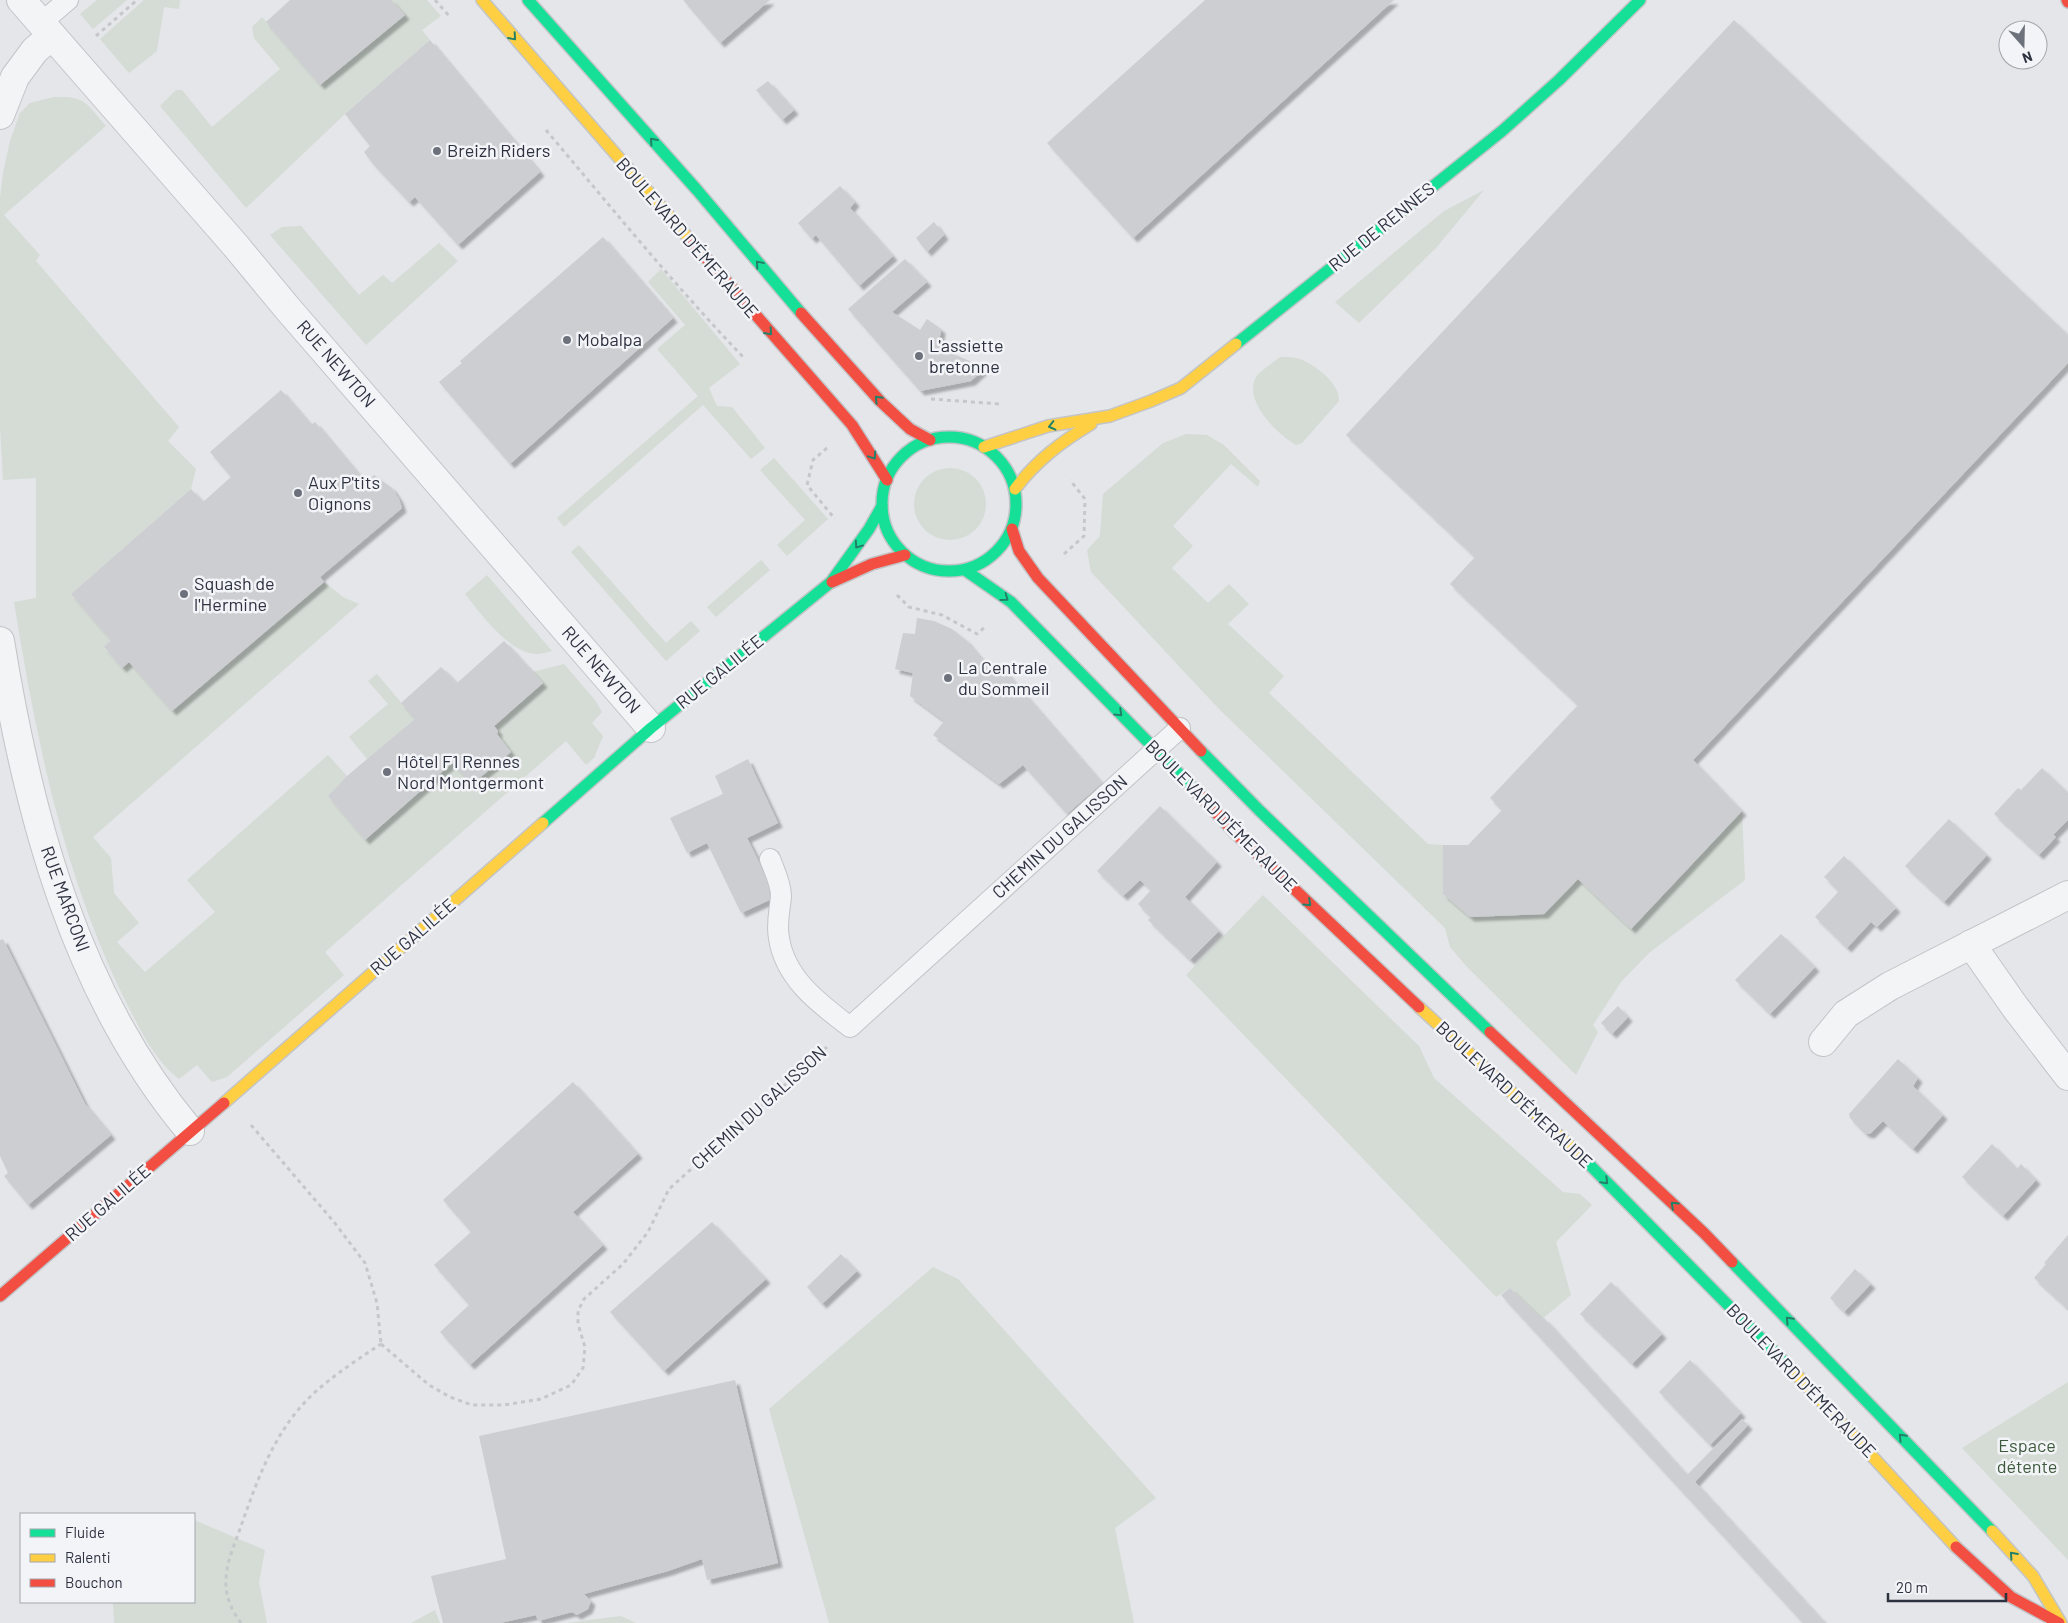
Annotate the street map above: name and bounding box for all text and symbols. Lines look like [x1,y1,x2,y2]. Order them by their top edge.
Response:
north arrow [1998,20,2048,70]
one-way arrow [508,31,516,40]
text: N [2020,48,2035,67]
one-way arrow [650,138,659,147]
place label: Breizh Riders [447,139,550,161]
marker: Breizh Riders [431,145,443,157]
street label: BOULEVARD D'ÉMERAUDE [612,153,763,322]
street label: RUE DE RENNES [1324,177,1439,276]
one-way arrow [756,261,765,270]
street label: RUE NEWTON [293,315,381,412]
one-way arrow [763,326,772,335]
place label: Mobalpa [577,328,642,350]
marker: Mobalpa [561,334,573,346]
place label: L'assiette bretonne [929,334,1003,377]
marker: L'assiette bretonne [913,350,925,362]
one-way arrow [875,396,884,405]
one-way arrow [1049,420,1057,430]
one-way arrow [867,451,876,460]
place label: Aux P'tits Oignons [308,471,380,514]
marker: Aux P'tits Oignons [292,487,304,499]
one-way arrow [855,539,864,549]
place label: Squash de l'Hermine [194,572,275,615]
marker: Squash de l'Hermine [178,588,190,600]
one-way arrow [999,592,1009,601]
street label: RUE NEWTON [558,621,646,718]
street label: RUE GALILÉE [671,629,767,713]
place label: La Centrale du Sommeil [958,656,1049,699]
marker: La Centrale du Sommeil [942,672,954,684]
one-way arrow [1113,707,1122,716]
street label: BOULEVARD D'ÉMERAUDE [1141,735,1302,896]
place label: Hôtel F1 Rennes Nord Montgermont [397,750,544,793]
marker: Hôtel F1 Rennes Nord Montgermont [381,766,393,778]
street label: CHEMIN DU GALISSON [987,770,1132,903]
street label: RUE MARCONI [37,843,95,955]
street label: RUE GALILÉE [365,893,460,979]
one-way arrow [1302,897,1311,906]
street label: BOULEVARD D'ÉMERAUDE [1432,1016,1597,1172]
street label: CHEMIN DU GALISSON [686,1041,831,1174]
street label: RUE GALILÉE [60,1159,155,1245]
one-way arrow [1599,1175,1608,1184]
one-way arrow [1671,1202,1680,1211]
street label: BOULEVARD D'ÉMERAUDE [1722,1299,1881,1462]
one-way arrow [1785,1317,1794,1326]
one-way arrow [1899,1433,1908,1442]
park label: Espace détente [1997,1434,2057,1477]
legend [20,1513,195,1603]
text: Fluide [65,1523,105,1541]
text: Ralenti [65,1548,111,1566]
one-way arrow [2010,1551,2019,1560]
scale bar [1888,1570,2006,1602]
text: Bouchon [65,1573,123,1591]
text: 20 m [1896,1578,1928,1596]

